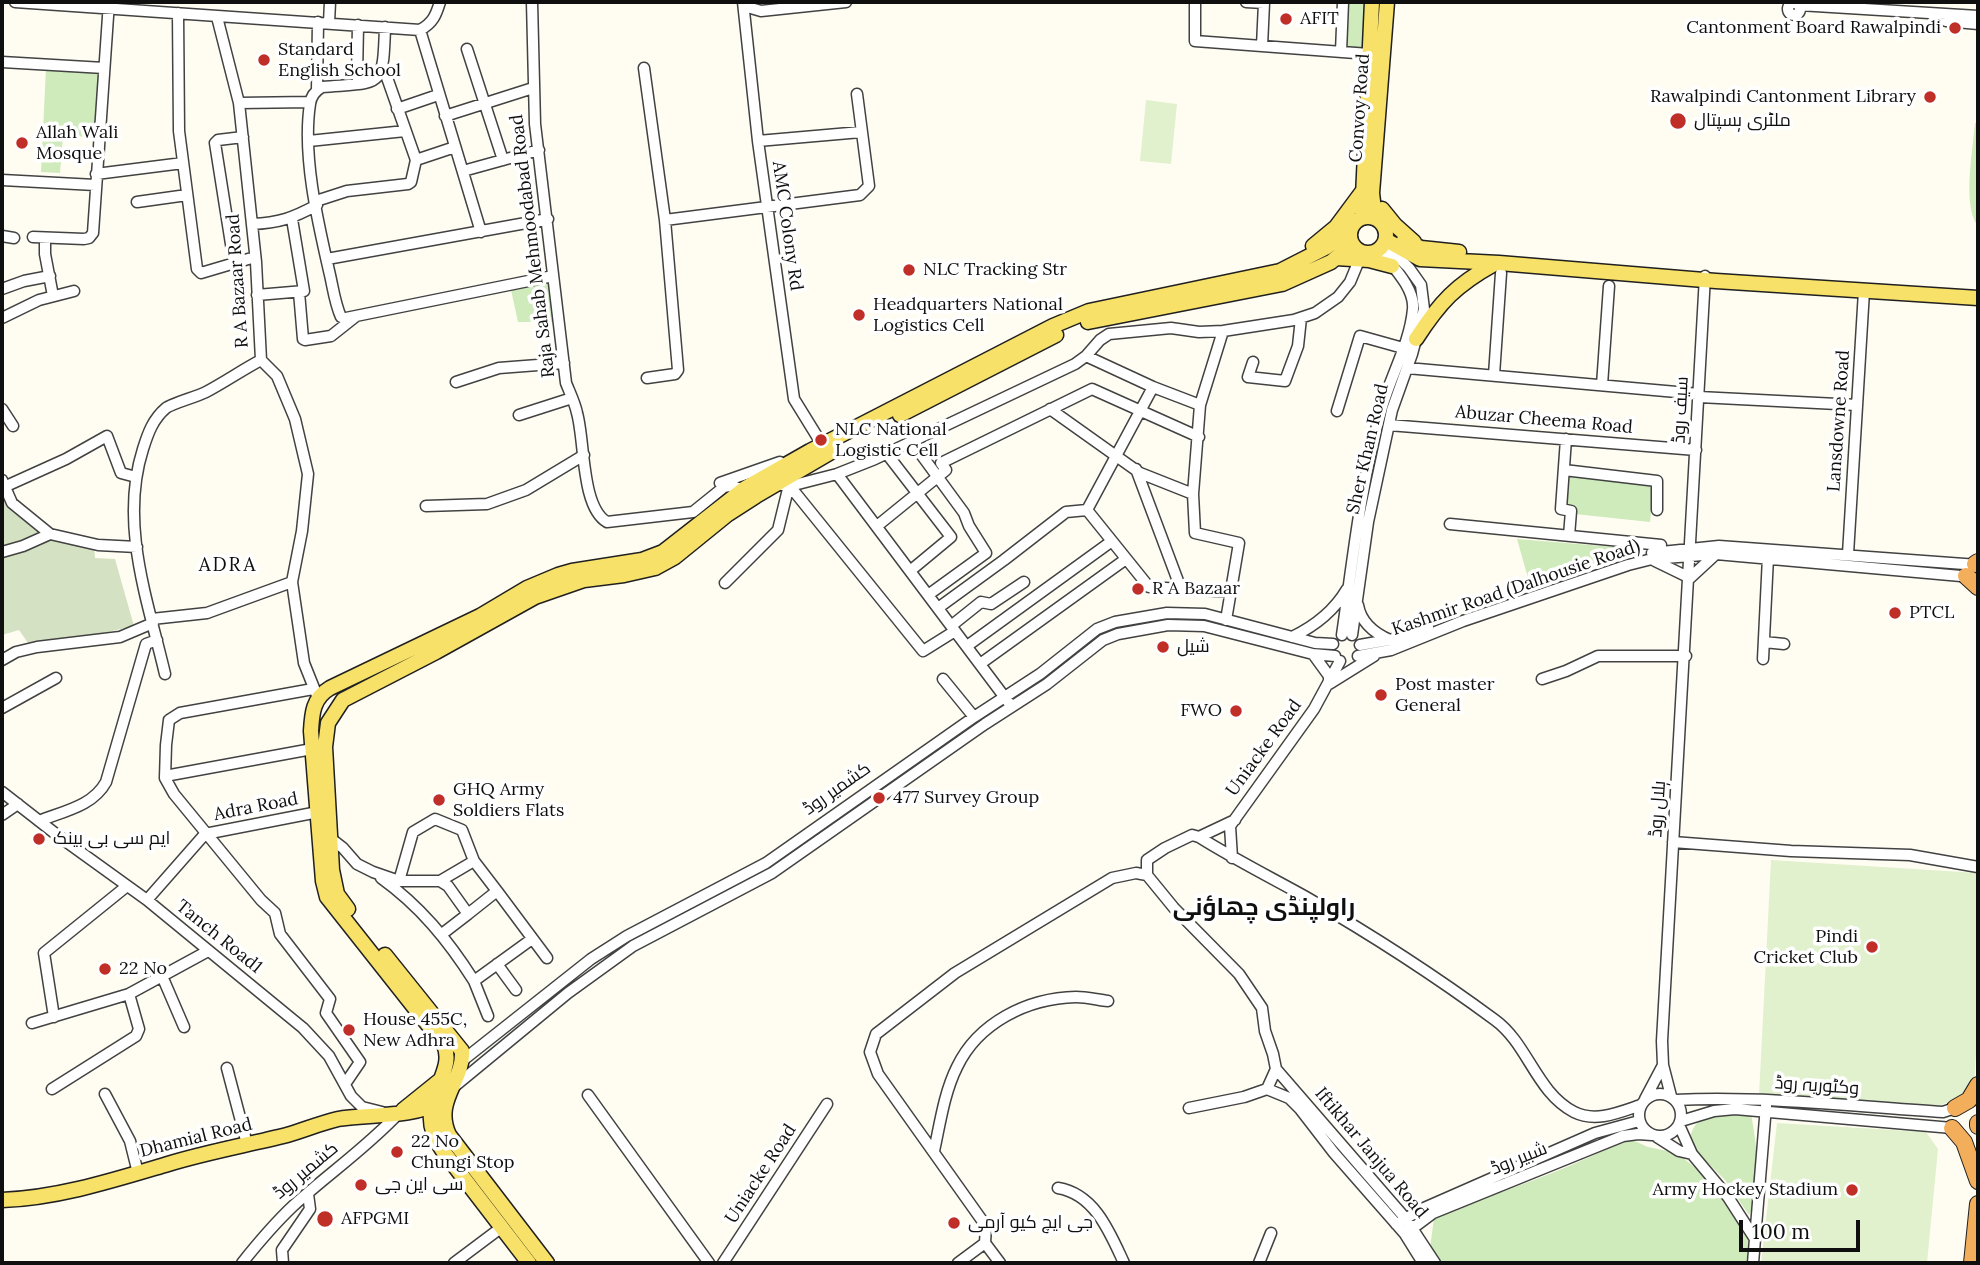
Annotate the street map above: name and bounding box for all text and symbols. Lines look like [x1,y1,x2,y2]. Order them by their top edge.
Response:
place label: AFIT [1300,8,1339,30]
marker: AFIT [1278,11,1294,27]
place label: Cantonment Board Rawalpindi [1686,17,1941,39]
marker: Cantonment Board Rawalpindi [1947,20,1963,36]
place label: Standard English School [278,39,401,82]
marker: Standard English School [256,52,272,68]
street label: Convoy Road [1345,53,1375,163]
place label: Rawalpindi Cantonment Library [1650,86,1916,108]
marker: Rawalpindi Cantonment Library [1922,89,1938,105]
place label: ملٹری ہسپتال [1694,110,1791,132]
marker: ملٹری ہسپتال [1668,111,1688,131]
street label: Raja Sahab Mehmoodabad Road [506,113,560,379]
place label: Allah Wali Mosque [36,122,118,164]
marker: Allah Wali Mosque [14,135,30,151]
street label: AMC Colony Rd [767,160,807,292]
street label: R A Bazaar Road [223,213,253,349]
place label: NLC Tracking Str [923,259,1067,281]
marker: NLC Tracking Str [901,262,917,278]
place label: Headquarters National Logistics Cell [873,294,1063,336]
marker: Headquarters National Logistics Cell [851,307,867,323]
street label: Lansdowne Road [1823,349,1855,493]
street label: سیف روڈ [1668,376,1694,444]
street label: Sher Khan Road [1343,382,1393,516]
street label: Abuzar Cheema Road [1454,401,1634,439]
place label: NLC National Logistic Cell [835,419,947,462]
marker: NLC National Logistic Cell [813,432,829,448]
street label: Kashmir Road (Dalhousie Road) [1389,535,1643,641]
district label: ADRA [199,555,257,577]
place label: R A Bazaar [1152,578,1240,600]
marker: R A Bazaar [1130,581,1146,597]
place label: PTCL [1909,602,1954,624]
marker: PTCL [1887,605,1903,621]
place label: شیل [1177,636,1210,658]
marker: شیل [1155,639,1171,655]
place label: Post master General [1395,674,1495,716]
marker: Post master General [1373,687,1389,703]
street label: Uniacke Road [1222,695,1306,801]
place label: FWO [1180,700,1222,722]
marker: FWO [1228,703,1244,719]
street label: کشمیر روڈ [799,758,875,820]
place label: GHQ Army Soldiers Flats [453,779,564,822]
street label: ہلال روڈ [1645,780,1671,838]
place label: 477 Survey Group [893,787,1039,809]
street label: Adra Road [212,788,300,826]
marker: 477 Survey Group [871,790,887,806]
marker: GHQ Army Soldiers Flats [431,792,447,808]
place label: ایم سی بی بینک [53,828,170,850]
marker: ایم سی بی بینک [31,831,47,847]
district label: راولپنڈی چھاؤنی [1173,894,1355,922]
street label: Tanch Road1 [172,896,266,978]
place label: Pindi Cricket Club [1753,926,1858,968]
marker: Pindi Cricket Club [1864,939,1880,955]
place label: 22 No [119,958,167,980]
marker: 22 No [97,961,113,977]
place label: House 455C, New Adhra [363,1009,467,1052]
marker: House 455C, New Adhra [341,1022,357,1038]
street label: وکٹوریہ روڈ [1774,1072,1860,1100]
street label: Iftikhar Janjua Road [1310,1083,1432,1223]
street label: Dhamial Road [138,1114,254,1162]
street label: Uniacke Road [721,1120,801,1228]
place label: 22 No Chungi Stop [411,1131,515,1174]
street label: کشمیر روڈ [269,1138,343,1204]
street label: شبیر روڈ [1488,1138,1550,1180]
marker: 22 No Chungi Stop [389,1144,405,1160]
place label: سی این جی [375,1174,463,1196]
marker: سی این جی [353,1177,369,1193]
place label: Army Hockey Stadium [1652,1179,1838,1201]
marker: Army Hockey Stadium [1844,1182,1860,1198]
scale bar [1742,1206,1863,1250]
place label: AFPGMI [341,1208,409,1230]
marker: AFPGMI [315,1209,335,1229]
place label: جی ایچ کیو آرمی [968,1212,1093,1234]
marker: جی ایچ کیو آرمی [946,1215,962,1231]
text: 100 m [1752,1218,1810,1245]

